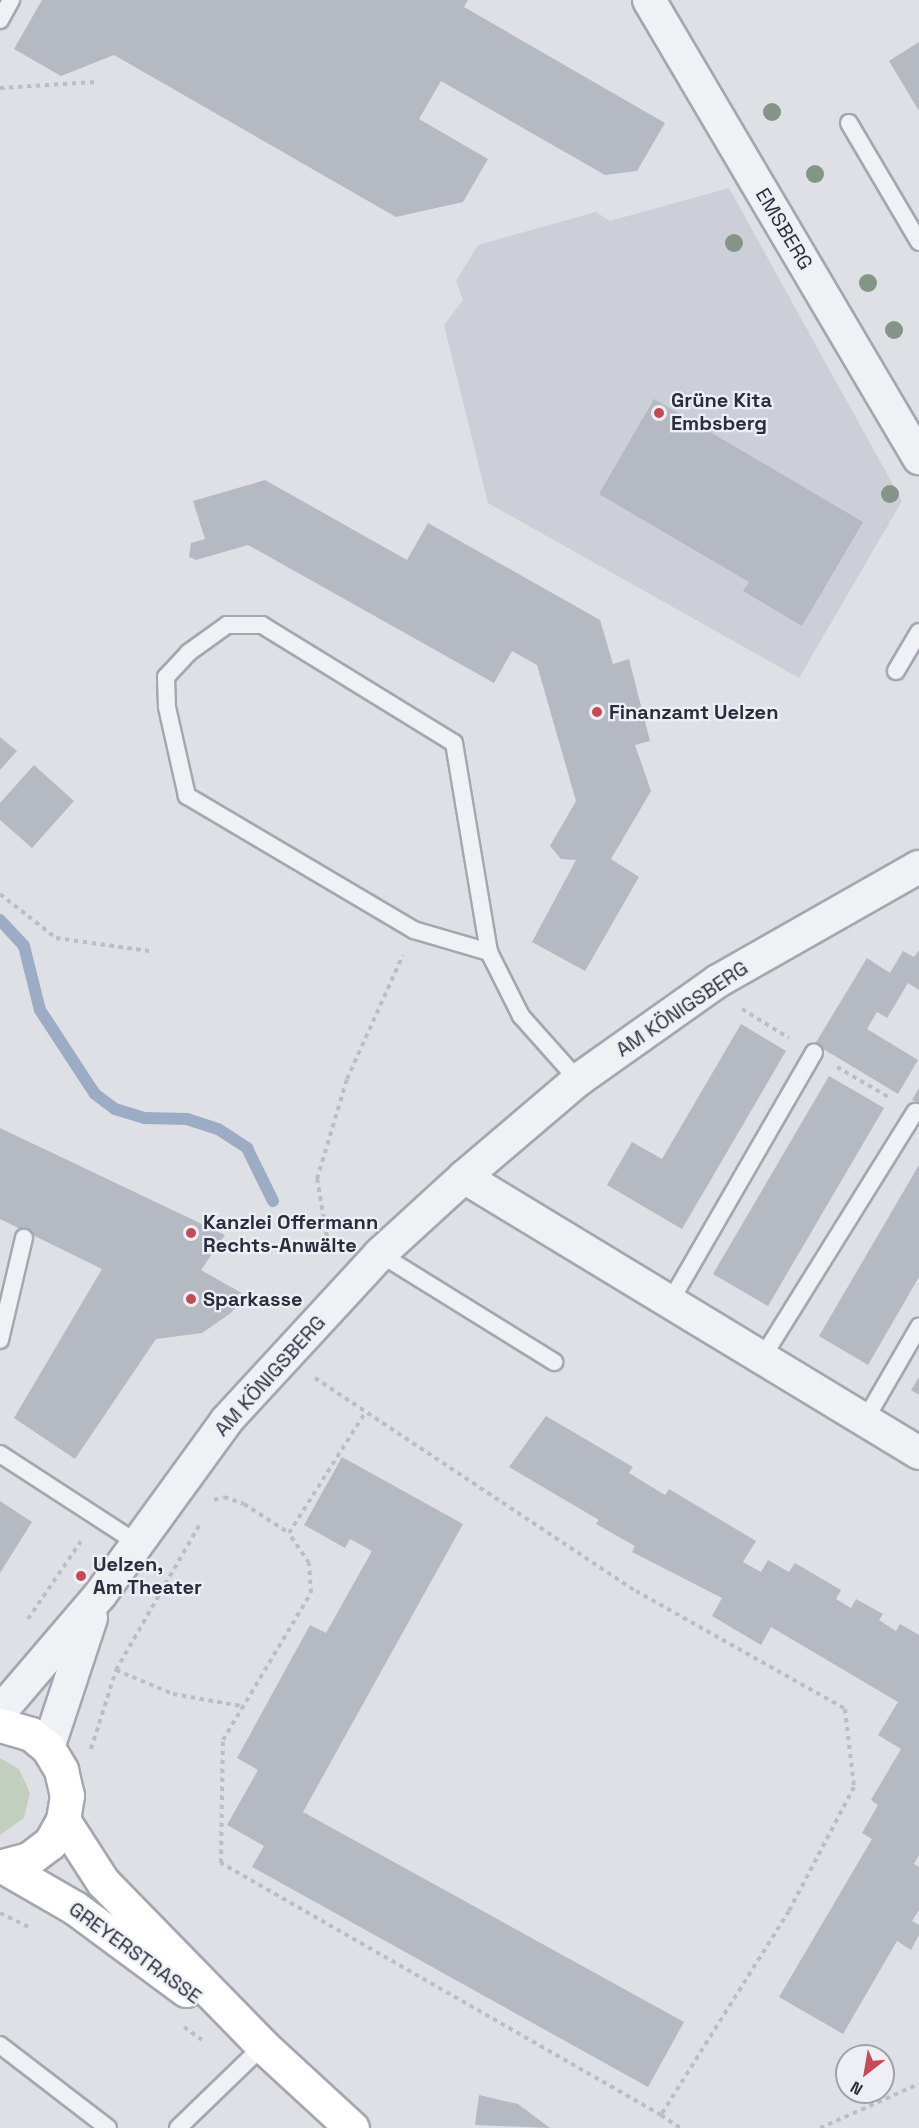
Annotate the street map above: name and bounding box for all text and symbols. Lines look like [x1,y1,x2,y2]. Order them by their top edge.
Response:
street label: EMSBERG [750,184,818,274]
place label: Grüne Kita Embsberg [671,389,772,436]
marker: Grüne Kita Embsberg [652,406,666,420]
place label: Finanzamt Uelzen [609,700,778,724]
marker: Finanzamt Uelzen [590,705,604,719]
street label: AM KÖNIGSBERG [612,956,752,1062]
place label: Kanzlei Offermann Rechts-Anwälte [203,1210,378,1257]
marker: Kanzlei Offermann Rechts-Anwälte [184,1226,198,1240]
place label: Sparkasse [203,1287,302,1311]
marker: Sparkasse [184,1292,198,1306]
street label: AM KÖNIGSBERG [210,1311,330,1441]
place label: Uelzen, Am Theater [93,1552,203,1599]
marker: Uelzen, Am Theater [74,1569,88,1583]
street label: GREYERSTRASSE [64,1897,206,2009]
north arrow [835,2044,895,2104]
text: N [847,2076,867,2100]

